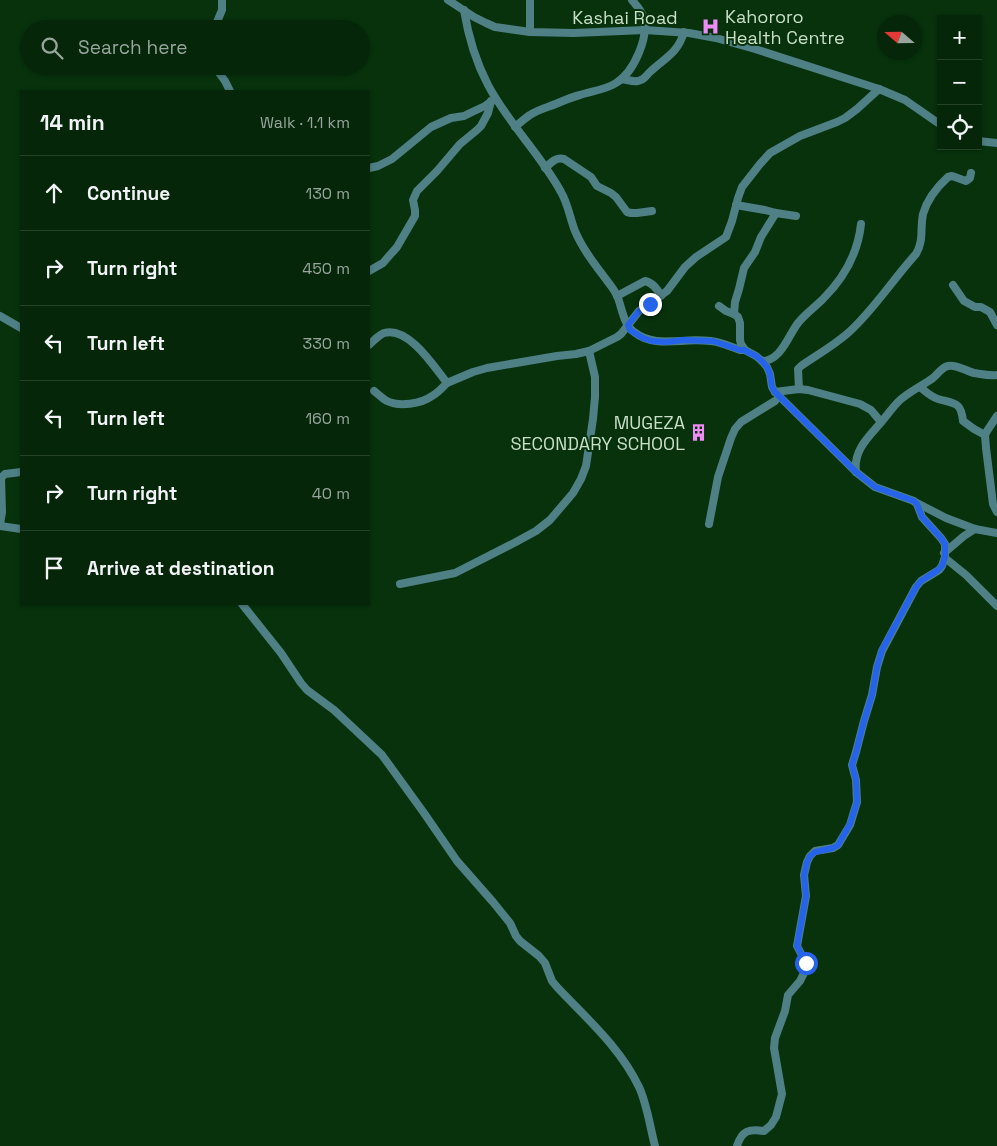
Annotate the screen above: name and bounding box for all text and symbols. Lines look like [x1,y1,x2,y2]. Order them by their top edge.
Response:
place label: Kahororo Health Centre [725,5,845,49]
street label: Kashai Road [572,6,678,29]
north arrow [877,15,922,60]
map controls [937,15,982,150]
button: + [937,15,982,60]
hospital icon: Kahororo Health Centre [701,17,721,37]
search box [20,20,370,75]
icon: search [38,34,66,62]
text: Search here [78,35,188,60]
button: − [937,60,982,105]
button: locate [937,105,982,150]
text: 14 min [40,109,105,136]
text: Walk · 1.1 km [260,112,350,133]
icon: ahead [40,179,68,207]
text: Continue [87,181,170,206]
text: 130 m [306,183,350,204]
icon: right [40,254,68,282]
text: Turn right [87,256,177,281]
text: 450 m [302,258,350,279]
route end [639,293,662,316]
icon: left [40,329,68,357]
text: Turn left [87,331,165,356]
text: 330 m [303,333,350,354]
icon: left [40,404,68,432]
text: Turn left [87,406,165,431]
text: 160 m [305,408,350,429]
place label: MUGEZA SECONDARY SCHOOL [510,411,685,455]
building icon: MUGEZA SECONDARY SCHOOL [689,423,709,443]
icon: right [40,479,68,507]
text: Turn right [87,481,177,506]
text: 40 m [312,483,350,504]
icon: arrive [40,554,68,582]
text: Arrive at destination [87,556,275,581]
route start [795,952,818,975]

